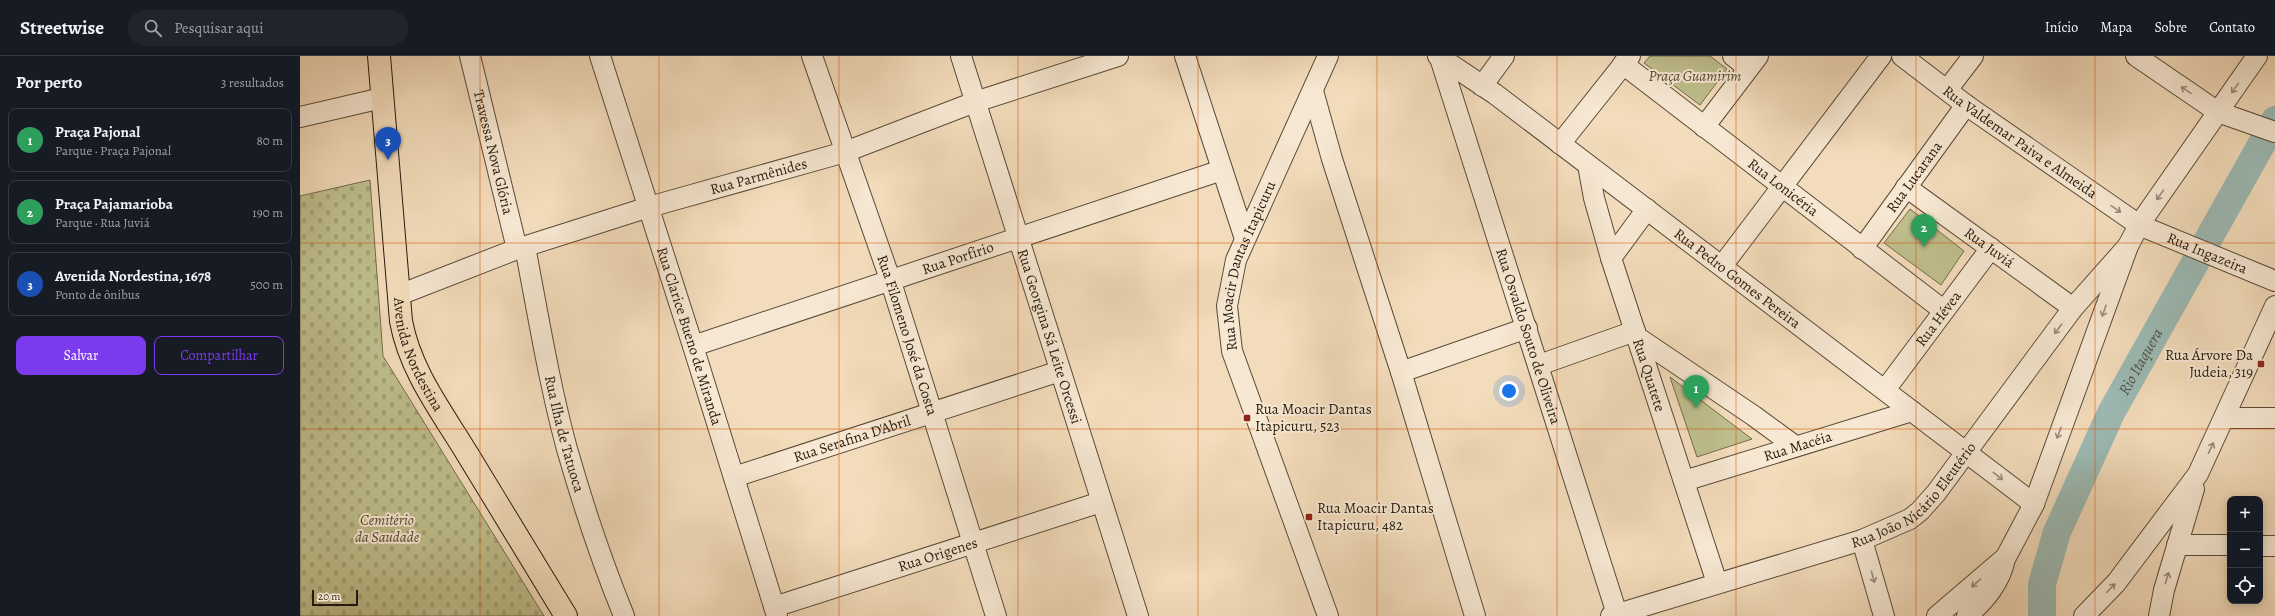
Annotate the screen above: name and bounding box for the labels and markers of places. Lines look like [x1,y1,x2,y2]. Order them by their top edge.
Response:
pin: 3 [375,127,401,160]
pin: 2 [1911,214,1937,247]
place label: Rua Árvore Da Judeia, 319 [2165,345,2253,382]
marker: Rua Árvore Da Judeia, 319 [2256,359,2266,369]
pin: 1 [1683,375,1709,408]
place label: Rua Moacir Dantas Itapicuru, 523 [1255,399,1372,436]
marker: Rua Moacir Dantas Itapicuru, 523 [1242,413,1252,423]
place label: Rua Moacir Dantas Itapicuru, 482 [1317,498,1434,535]
marker: Rua Moacir Dantas Itapicuru, 482 [1304,512,1314,522]

